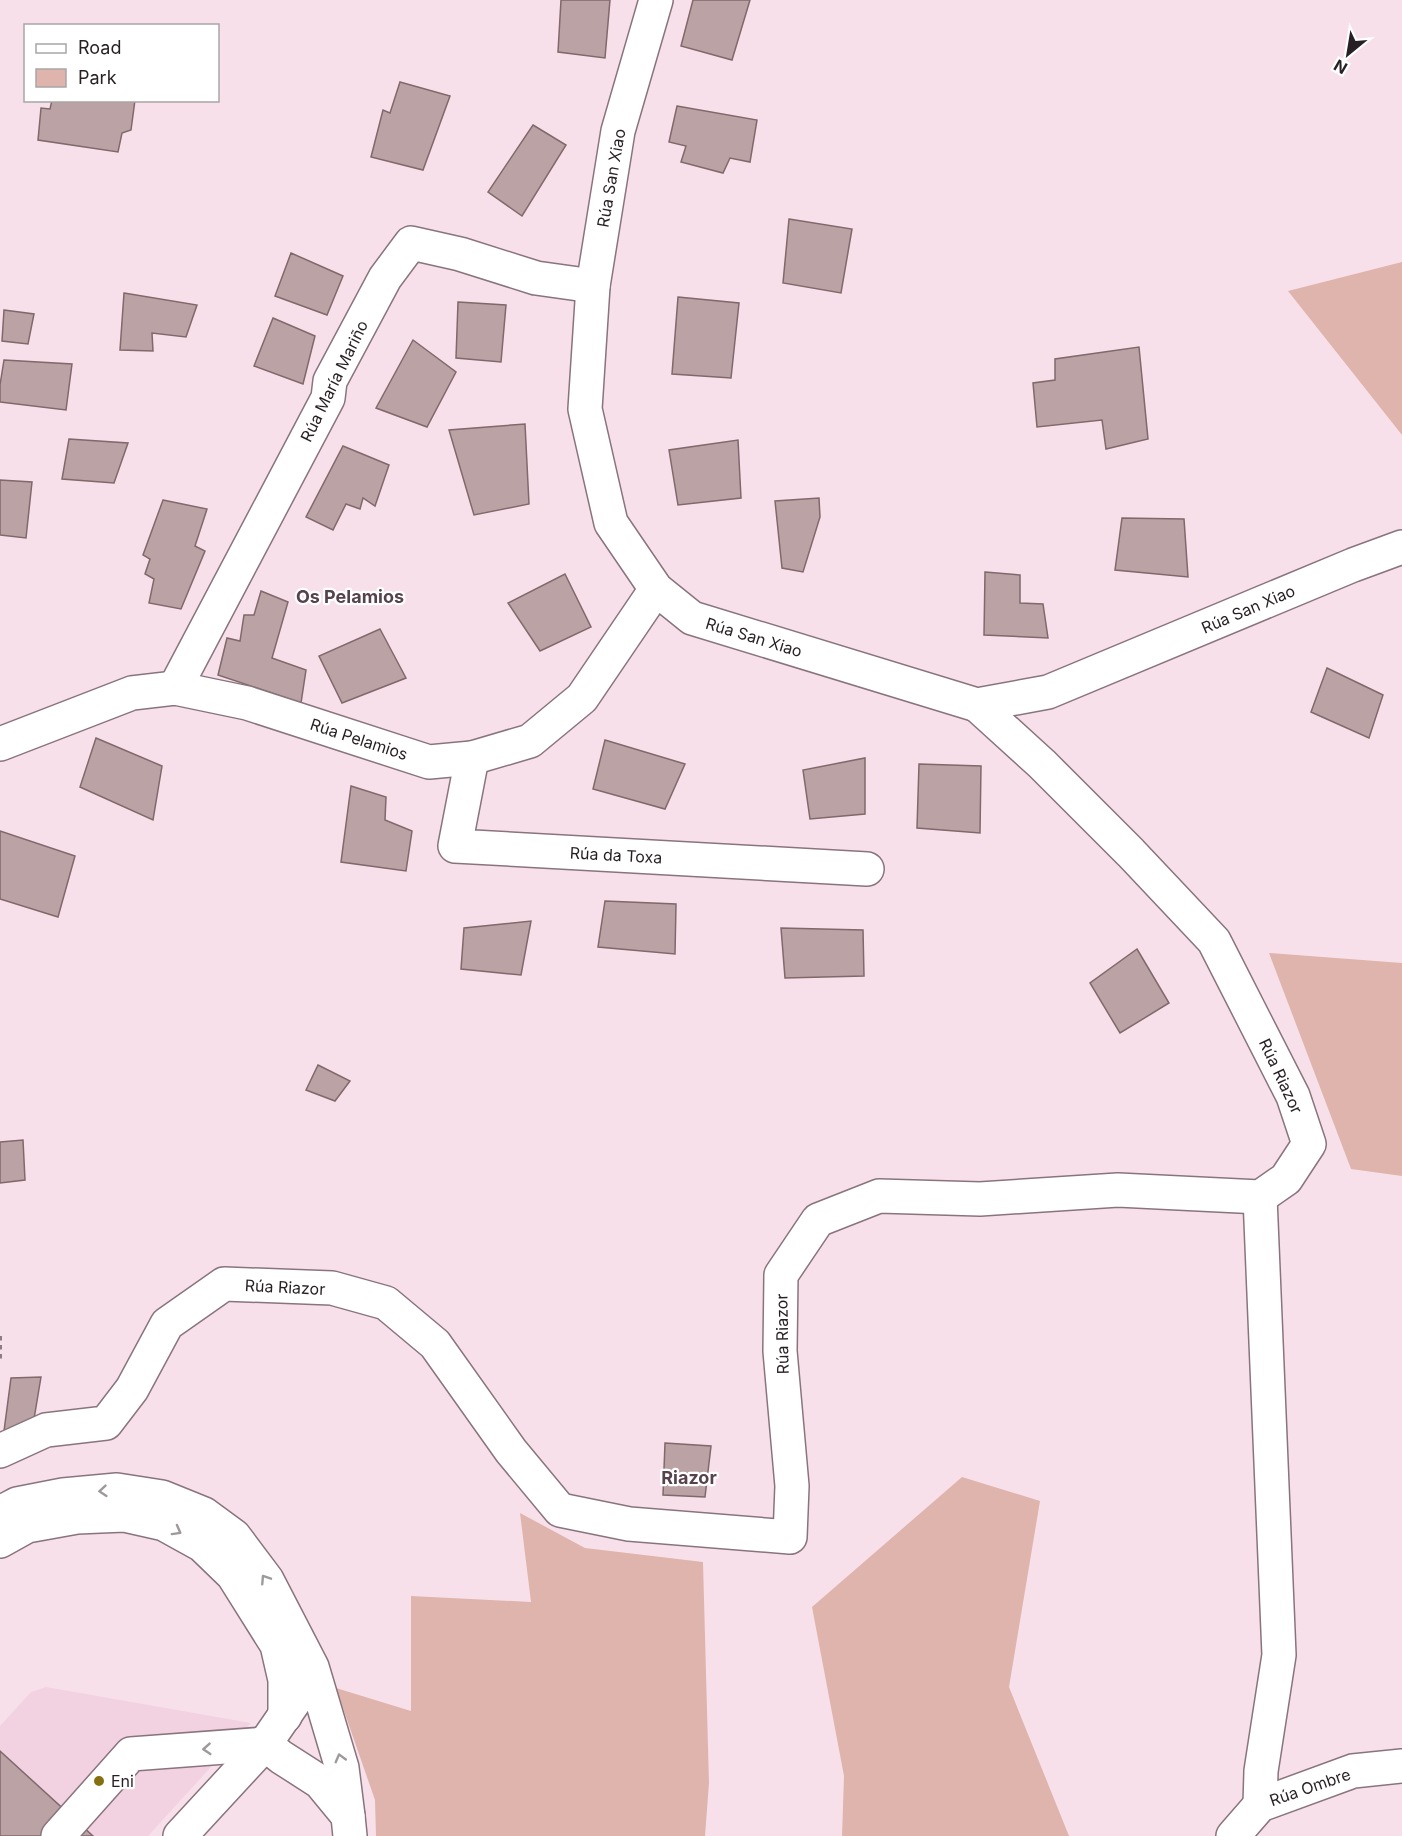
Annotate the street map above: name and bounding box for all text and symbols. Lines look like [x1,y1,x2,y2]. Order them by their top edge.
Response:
legend [24,24,219,102]
north arrow [1318,24,1378,84]
text: Road [78,37,121,58]
text: N [1330,55,1351,79]
text: Park [78,67,117,88]
street label: Rúa San Xiao [592,127,630,229]
street label: Rúa María Mariño [296,317,372,445]
street label: Rúa San Xiao [1198,580,1298,638]
district label: Os Pelamios [296,586,404,607]
street label: Rúa San Xiao [703,613,805,661]
street label: Rúa Pelamios [308,714,410,764]
street label: Rúa da Toxa [569,843,663,867]
street label: Rúa Riazor [1255,1035,1307,1117]
street label: Rúa Riazor [244,1275,326,1299]
street label: Rúa Riazor [771,1294,793,1374]
district label: Riazor [661,1467,717,1488]
one-way arrow [98,1484,107,1497]
one-way arrow [171,1524,181,1535]
one-way arrow [261,1575,272,1586]
one-way arrow [202,1742,211,1755]
one-way arrow [334,1753,347,1763]
street label: Rúa Ombre [1267,1764,1353,1810]
place label: Eni [111,1771,134,1791]
marker: Eni [92,1774,106,1788]

